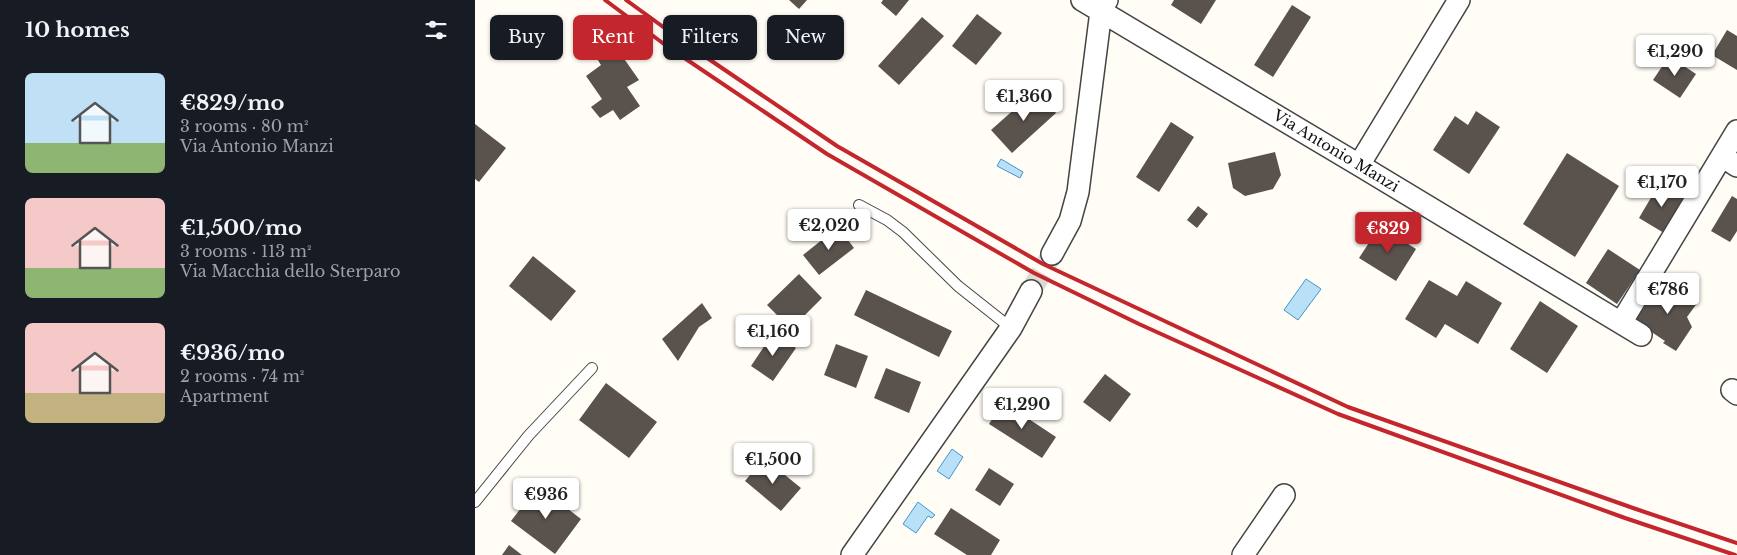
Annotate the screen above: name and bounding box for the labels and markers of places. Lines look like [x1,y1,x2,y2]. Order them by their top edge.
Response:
pin: €1,290 [1634,34,1716,77]
pin: €1,360 [983,80,1065,122]
pin: €1,170 [1621,166,1703,208]
pin: €2,020 [788,208,870,251]
pin: €829 [1358,212,1418,254]
pin: €786 [1638,272,1698,315]
pin: €1,160 [732,314,814,357]
pin: €1,290 [981,388,1063,430]
pin: €1,500 [732,442,814,485]
pin: €936 [516,478,576,520]

